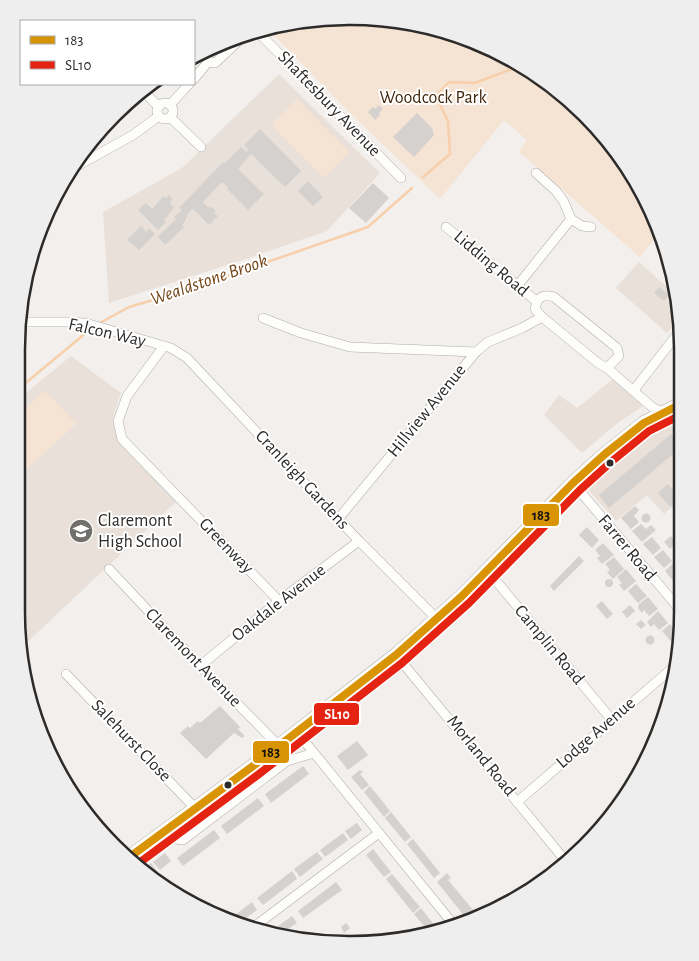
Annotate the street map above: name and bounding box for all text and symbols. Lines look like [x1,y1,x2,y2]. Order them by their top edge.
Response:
legend [20,20,195,85]
text: 183 [65,33,83,48]
street label: Shaftesbury Avenue [274,48,384,160]
text: SL10 [65,58,91,73]
park label: Woodcock Park [379,89,487,107]
street label: Lidding Road [450,228,532,300]
water label: Wealdstone Brook [148,251,270,309]
street label: Falcon Way [67,315,148,351]
street label: Hillview Avenue [384,361,470,461]
street label: Cranleigh Gardens [252,427,352,533]
unlabelled marker [605,458,615,468]
line badge: 183 [522,503,560,527]
text: 183 [532,509,550,523]
place label: Claremont High School [98,512,182,551]
street label: Farrer Road [594,512,660,584]
street label: Greenway [195,515,257,577]
school or university icon: Claremont High School [68,518,94,544]
street label: Oakdale Avenue [229,561,329,645]
street label: Camplin Road [511,602,587,688]
street label: Claremont Avenue [142,605,244,711]
street label: Lodge Avenue [553,694,639,772]
street label: Salehurst Close [88,696,174,786]
line badge: SL10 [313,702,360,726]
text: SL10 [324,708,350,722]
street label: Morland Road [443,712,519,800]
line badge: 183 [252,740,290,764]
text: 183 [262,746,280,760]
unlabelled marker [223,780,233,790]

